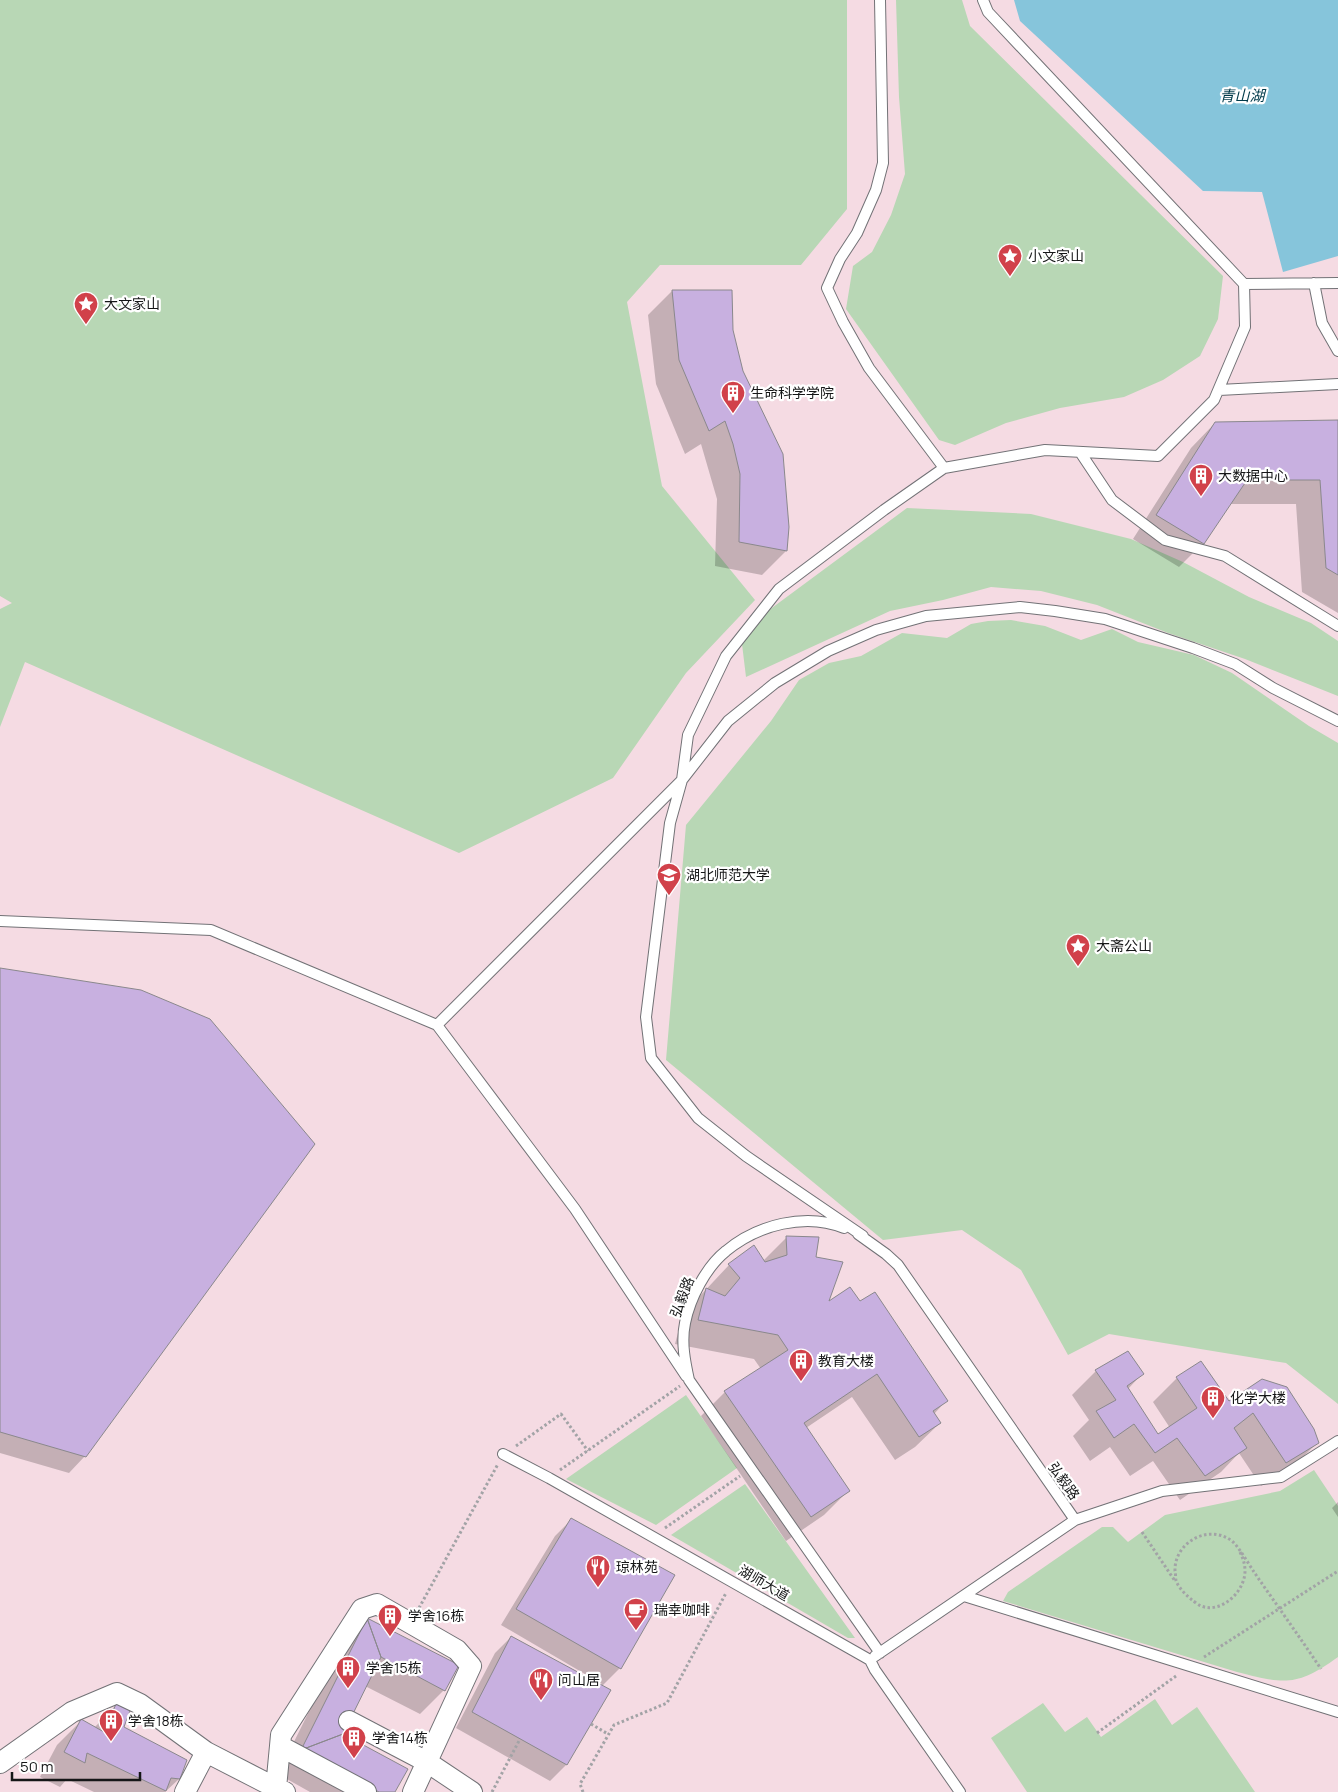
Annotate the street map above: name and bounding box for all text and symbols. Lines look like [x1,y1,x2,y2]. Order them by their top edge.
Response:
water label: 青山湖 [1219,85,1266,106]
place icon: 小文家山 [997,243,1023,277]
place label: 小文家山 [1028,246,1084,265]
place icon: 大文家山 [73,291,99,325]
place label: 大文家山 [104,294,160,313]
building icon: 生命科学学院 [720,380,746,414]
place label: 生命科学学院 [750,383,834,402]
building icon: 大数据中心 [1188,463,1214,497]
place label: 大数据中心 [1218,466,1288,485]
school or university icon: 湖北师范大学 [656,862,682,896]
place label: 湖北师范大学 [686,865,770,884]
place icon: 大斋公山 [1065,933,1091,967]
place label: 大斋公山 [1096,936,1152,955]
street label: 弘毅路 [665,1274,698,1320]
building icon: 教育大楼 [788,1348,814,1382]
place label: 教育大楼 [818,1351,874,1370]
building icon: 化学大楼 [1200,1385,1226,1419]
place label: 化学大楼 [1230,1388,1286,1407]
street label: 弘毅路 [1045,1458,1084,1503]
restaurant icon: 琼林苑 [585,1554,611,1588]
place label: 琼林苑 [616,1557,658,1576]
street label: 湖师大道 [735,1560,793,1605]
cafe icon: 瑞幸咖啡 [623,1597,649,1631]
place label: 瑞幸咖啡 [654,1600,710,1619]
building icon: 学舍16栋 [377,1603,403,1637]
place label: 学舍16栋 [408,1606,464,1625]
building icon: 学舍15栋 [335,1655,361,1689]
place label: 学舍15栋 [366,1658,422,1677]
restaurant icon: 问山居 [528,1667,554,1701]
place label: 问山居 [558,1670,600,1689]
building icon: 学舍18栋 [98,1708,124,1742]
place label: 学舍18栋 [128,1711,184,1730]
building icon: 学舍14栋 [341,1725,367,1759]
place label: 学舍14栋 [372,1728,428,1747]
scale bar [12,1750,140,1782]
text: 50 m [20,1756,54,1777]

